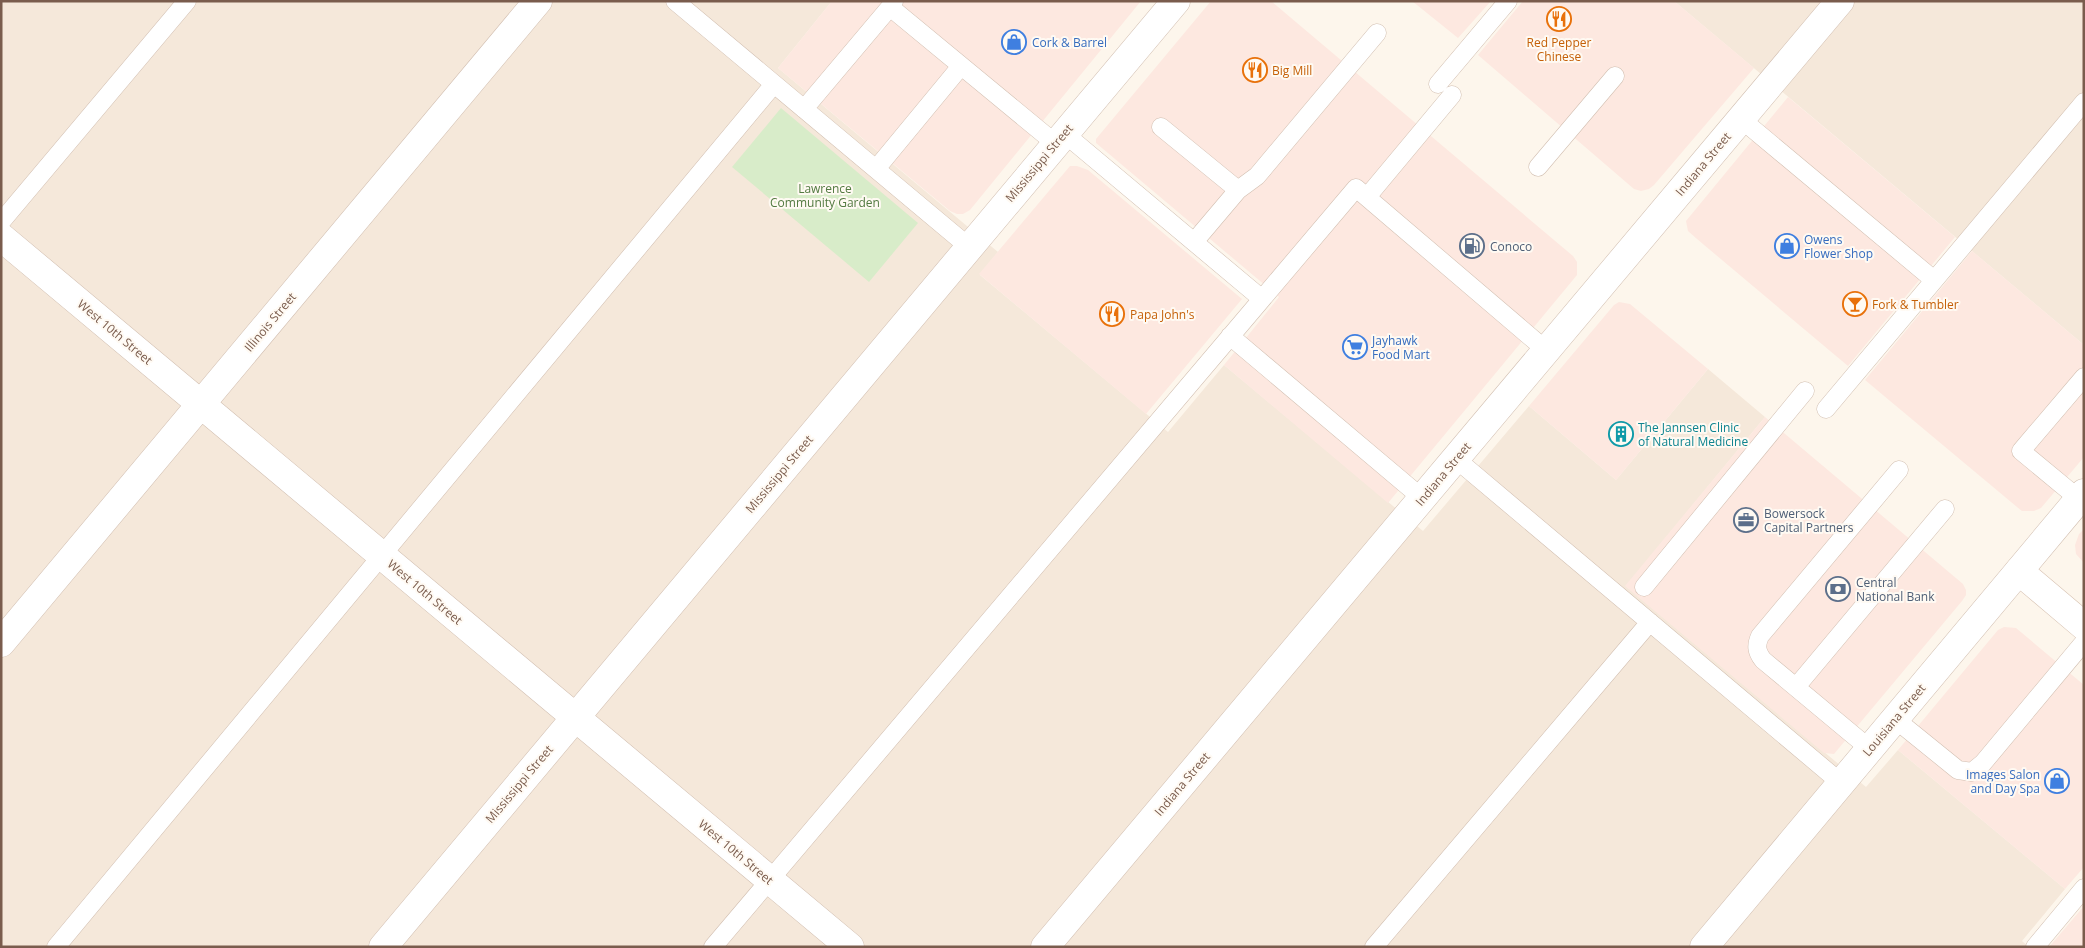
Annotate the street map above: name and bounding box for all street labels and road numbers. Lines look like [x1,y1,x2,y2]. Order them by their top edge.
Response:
street label: Mississippi Street [1001,120,1077,206]
street label: Indiana Street [1671,128,1735,200]
street label: Illinois Street [240,289,300,355]
street label: West 10th Street [74,296,156,368]
street label: Mississippi Street [741,431,817,517]
street label: Indiana Street [1411,438,1475,510]
street label: West 10th Street [384,556,466,628]
street label: Louisiana Street [1859,680,1929,760]
street label: Mississippi Street [481,741,557,827]
street label: Indiana Street [1150,748,1214,820]
street label: West 10th Street [695,816,777,888]

